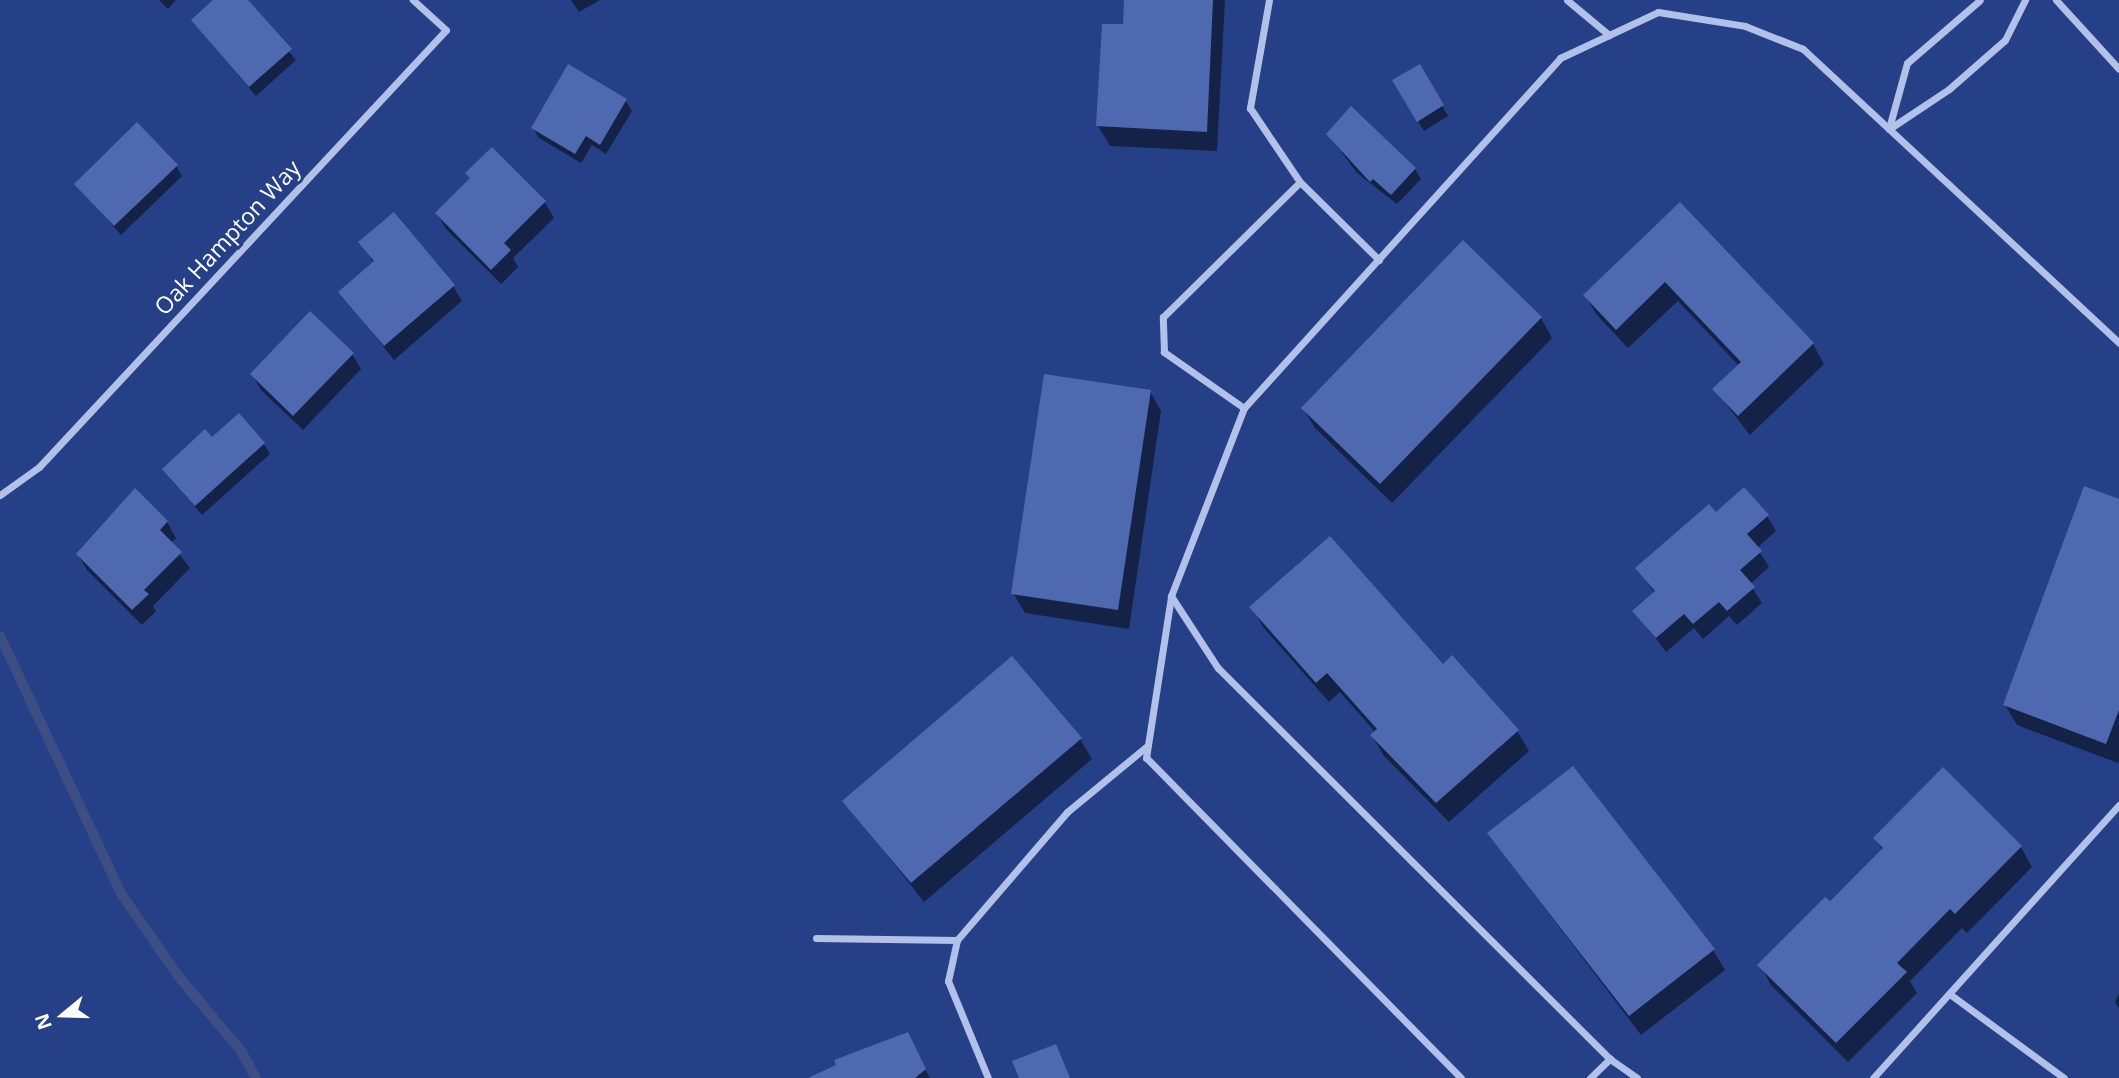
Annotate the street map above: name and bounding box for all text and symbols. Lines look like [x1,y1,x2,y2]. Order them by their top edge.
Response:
street label: Oak Hampton Way [148,154,306,320]
north arrow [28,980,98,1050]
text: N [28,1010,58,1033]

